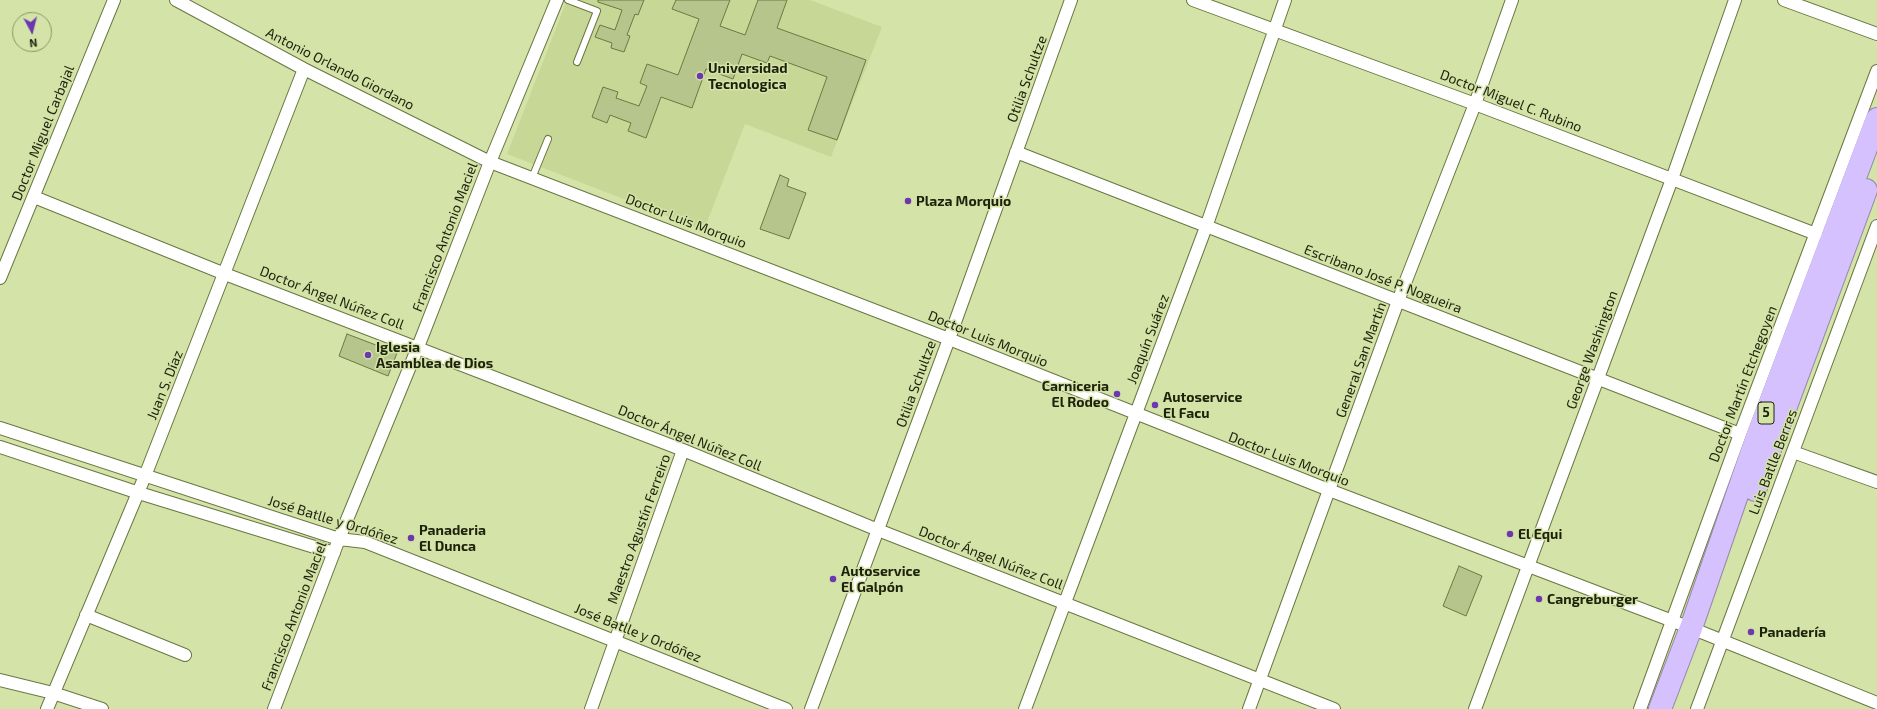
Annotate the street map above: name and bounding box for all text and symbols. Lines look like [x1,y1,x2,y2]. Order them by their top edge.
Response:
north arrow [12,12,52,52]
street label: Antonio Orlando Giordano [263,24,417,114]
street label: Otilia Schultze [1003,33,1051,125]
text: N [29,36,38,50]
place label: Universidad Tecnologica [708,60,788,92]
street label: Doctor Miguel Carbajal [8,63,78,203]
street label: Doctor Miguel C. Rubino [1438,66,1584,136]
marker: Universidad Tecnologica [695,71,705,81]
street label: Francisco Antonio Maciel [409,160,481,314]
street label: Doctor Luis Morquio [623,190,749,252]
place label: Plaza Morquio [916,193,1011,209]
marker: Plaza Morquio [903,196,913,206]
street label: Escribano José P. Nogueira [1302,241,1464,317]
street label: Doctor Ángel Núñez Coll [257,263,407,333]
street label: George Washington [1563,288,1621,412]
street label: Joaquín Suárez [1123,292,1173,386]
street label: General San Martín [1332,300,1390,420]
street label: Doctor Martín Etchegoyen [1705,303,1781,465]
street label: Doctor Luis Morquio [925,307,1051,371]
street label: Otilia Schultze [892,338,940,430]
place label: Iglesia Asamblea de Dios [376,339,493,372]
street label: Juan S. Díaz [143,348,187,422]
marker: Iglesia Asamblea de Dios [363,350,373,360]
place label: Carniceria El Rodeo [1042,378,1109,410]
marker: Carniceria El Rodeo [1112,389,1122,399]
place label: Autoservice El Facu [1163,389,1242,422]
marker: Autoservice El Facu [1150,400,1160,410]
street label: Doctor Ángel Núñez Coll [616,401,764,475]
road number: 5 [1758,402,1774,424]
street label: Luis Batlle Berres [1745,407,1801,517]
street label: Doctor Luis Morquio [1226,428,1352,490]
street label: Maestro Agustín Ferreiro [604,452,674,606]
street label: José Batlle y Ordóñez [266,492,400,548]
place label: Panaderia El Dunca [419,522,486,554]
street label: Doctor Ángel Núñez Coll [916,523,1066,593]
place label: El Equi [1518,526,1562,542]
marker: El Equi [1505,529,1515,539]
marker: Panaderia El Dunca [406,533,416,543]
street label: Francisco Antonio Maciel [258,539,330,693]
place label: Autoservice El Galpón [841,563,920,596]
marker: Autoservice El Galpón [828,574,838,584]
place label: Cangreburger [1547,591,1638,607]
marker: Cangreburger [1534,594,1544,604]
street label: José Batlle y Ordóñez [572,600,704,666]
place label: Panadería [1759,624,1826,640]
marker: Panadería [1746,627,1756,637]

